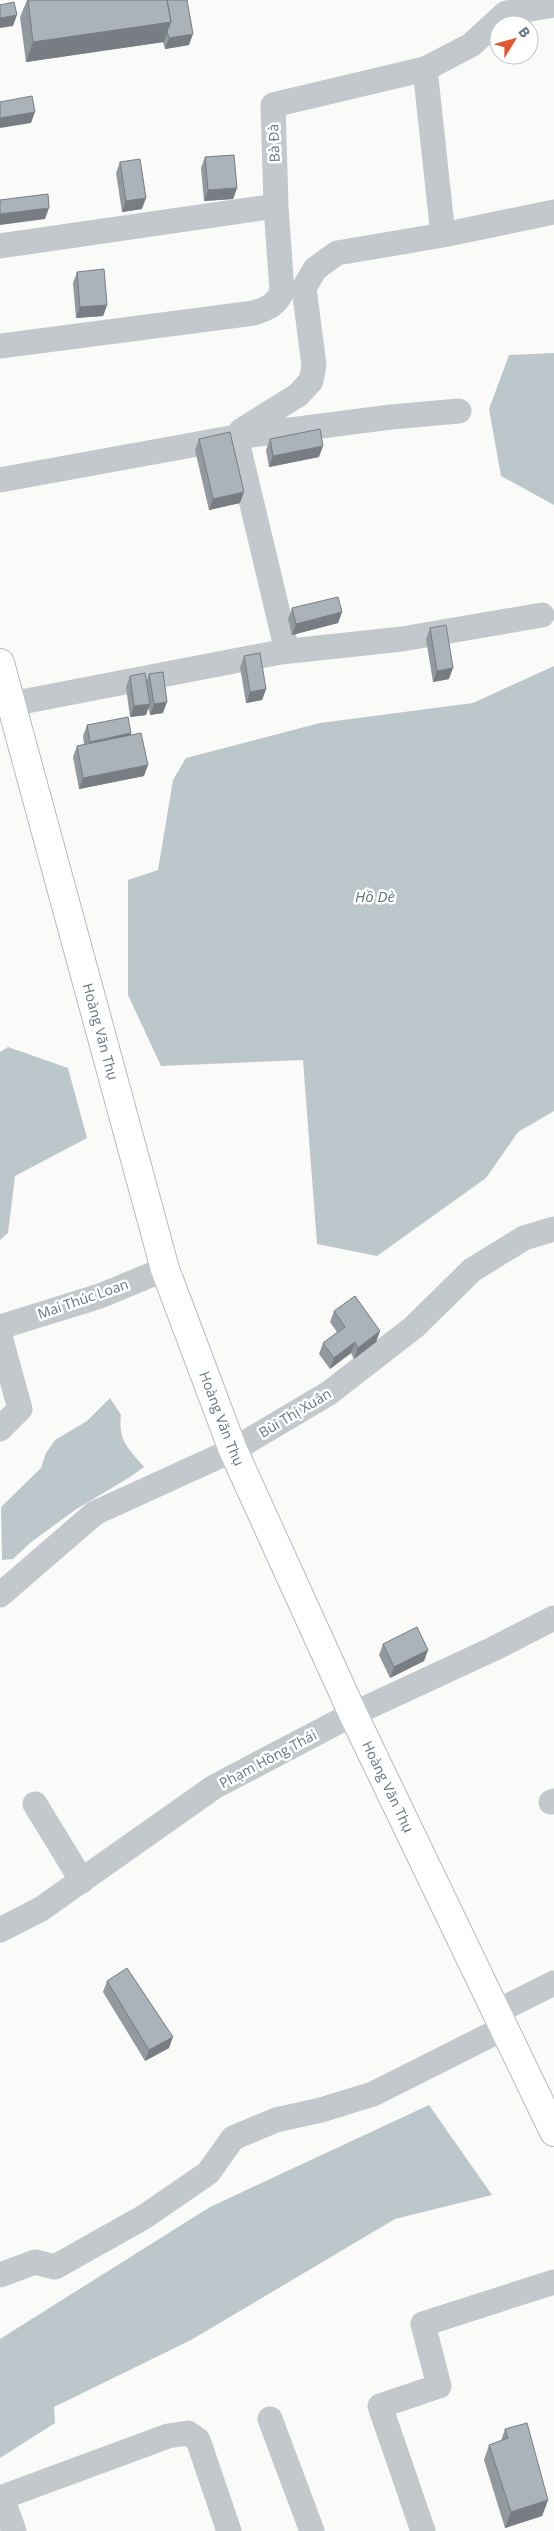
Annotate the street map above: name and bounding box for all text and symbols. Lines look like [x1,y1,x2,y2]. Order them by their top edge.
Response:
north arrow [489,15,539,65]
text: B [514,22,535,41]
street label: Bà Đà [263,123,284,163]
water label: Hồ Dè [355,886,396,906]
street label: Hoàng Văn Thụ [79,981,123,1082]
street label: Mai Thúc Loan [35,1274,131,1323]
street label: Hoàng Văn Thụ [195,1369,249,1469]
street label: Bùi Thị Xuân [255,1383,334,1442]
street label: Phạm Hồng Thái [216,1725,320,1792]
street label: Hoàng Văn Thụ [358,1737,419,1835]

